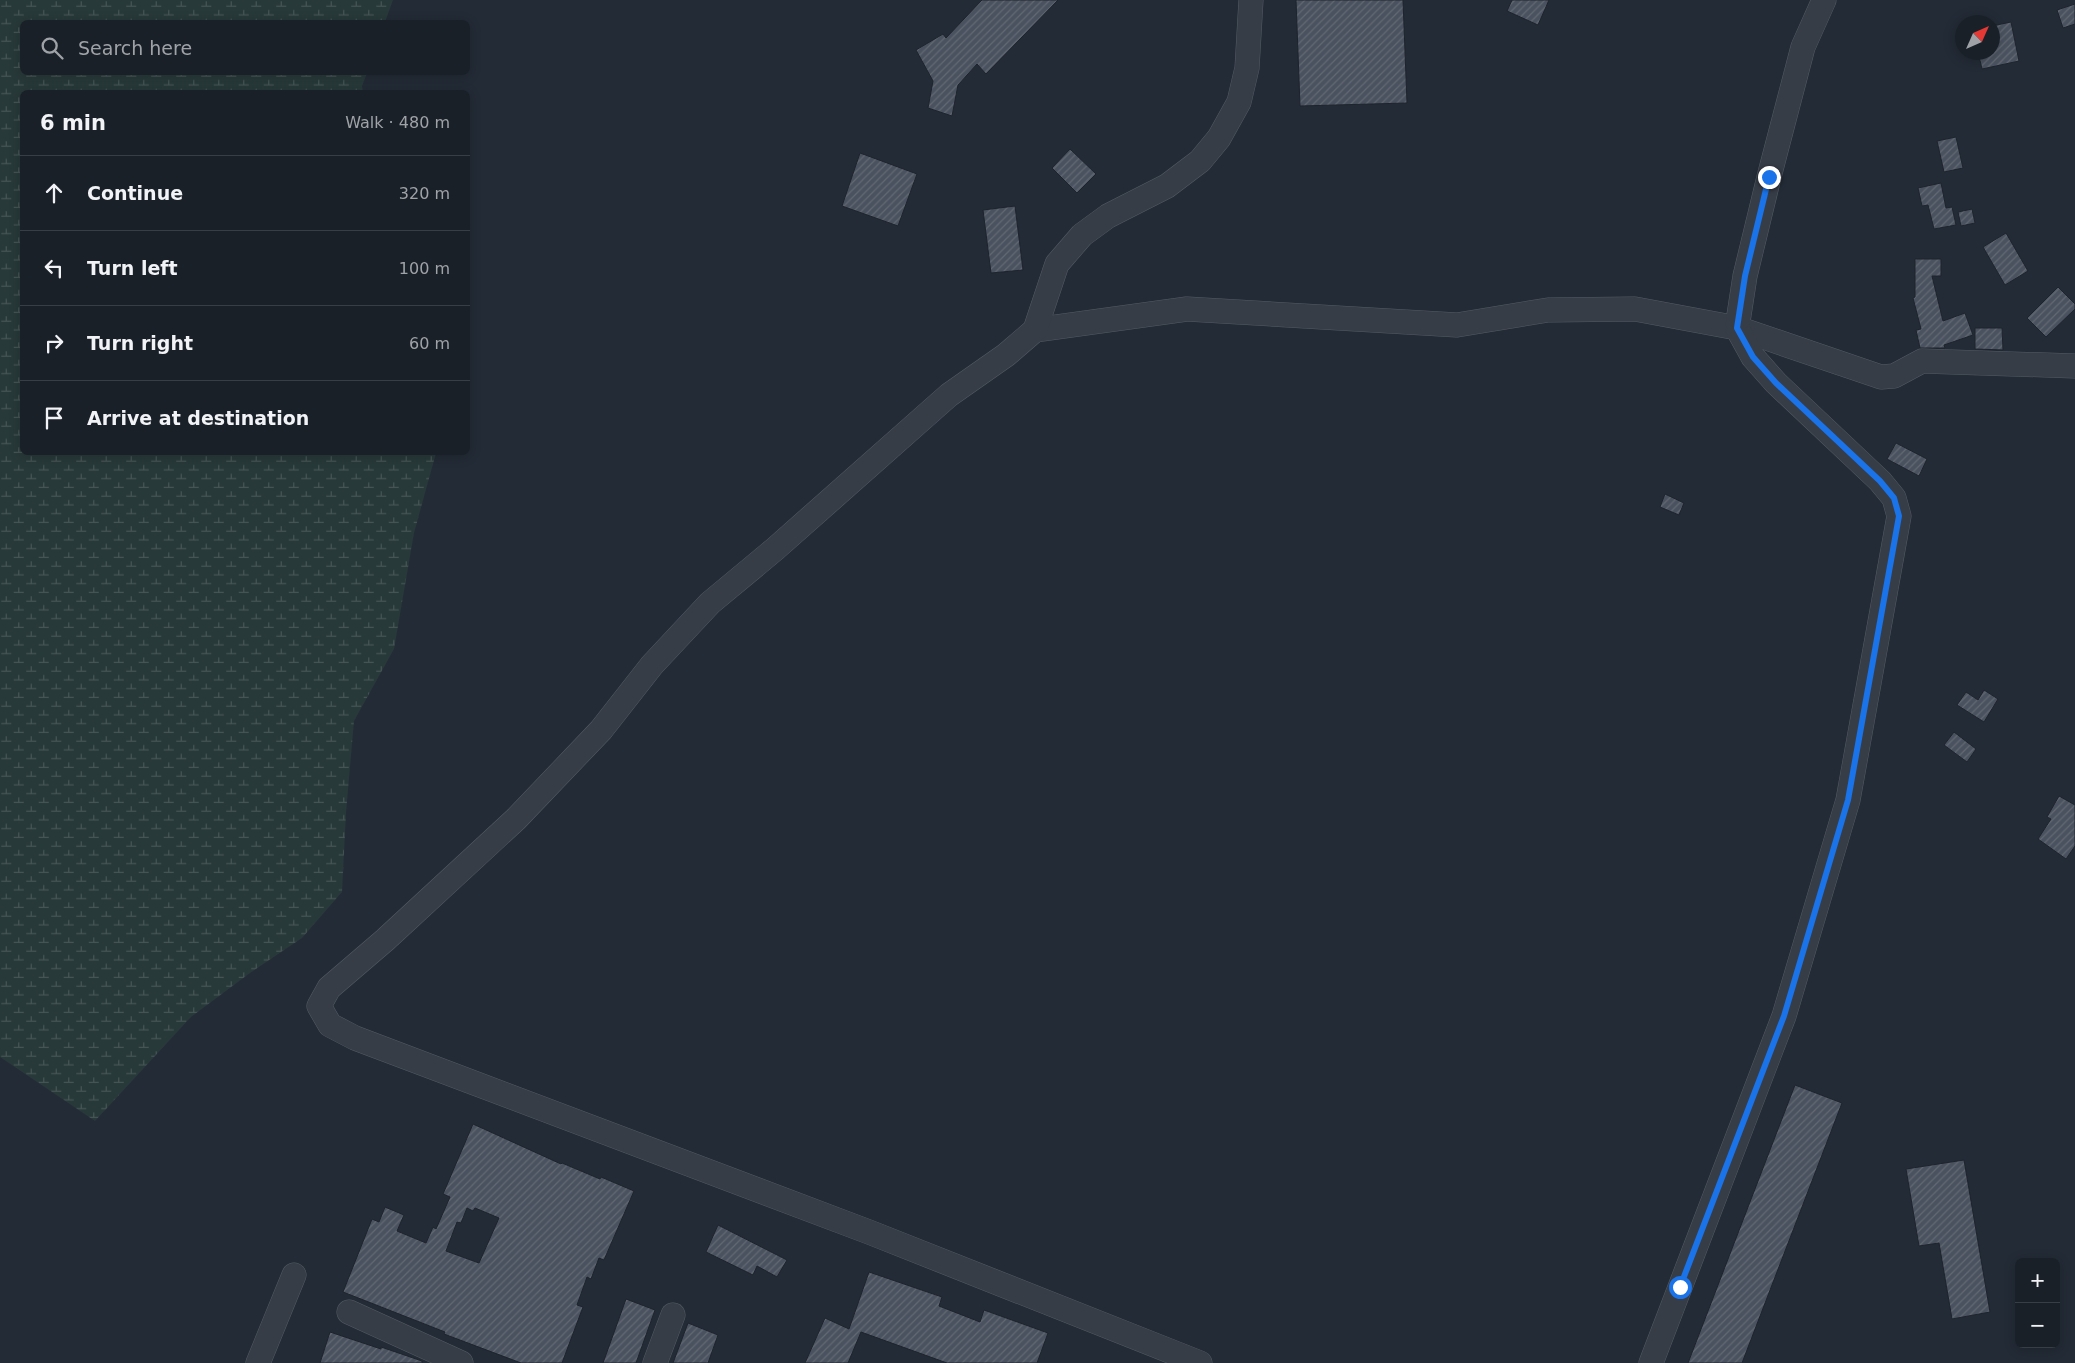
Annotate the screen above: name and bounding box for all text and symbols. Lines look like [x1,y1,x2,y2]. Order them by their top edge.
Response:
north arrow [1955,15,2000,60]
search box [20,20,470,75]
icon: search [38,34,66,62]
text: Search here [78,37,192,59]
text: 6 min [40,111,106,135]
text: Walk · 480 m [345,113,450,132]
route end [1758,166,1781,189]
icon: ahead [40,179,68,207]
text: Continue [87,182,183,204]
text: 320 m [399,184,450,203]
icon: left [40,254,68,282]
text: Turn left [87,257,178,279]
text: 100 m [399,259,450,278]
icon: right [40,329,68,357]
text: Turn right [87,332,193,354]
text: 60 m [409,334,450,353]
icon: arrive [40,404,68,432]
text: Arrive at destination [87,407,309,429]
map controls [2015,1258,2060,1348]
button: + [2015,1258,2060,1303]
route start [1669,1276,1692,1299]
button: − [2015,1303,2060,1348]

